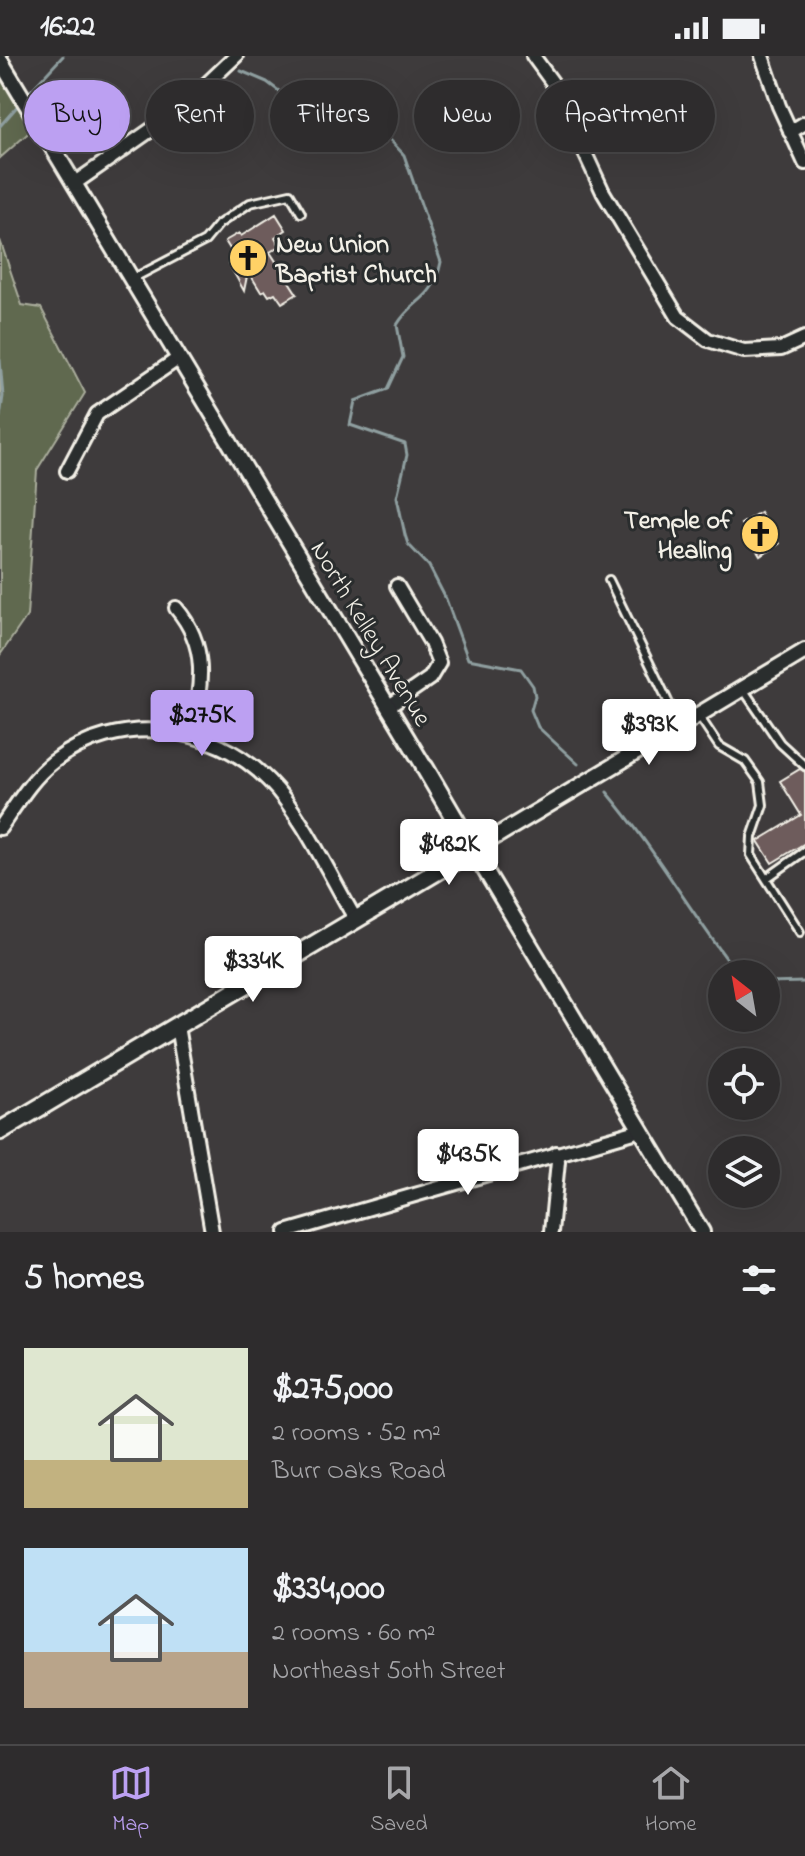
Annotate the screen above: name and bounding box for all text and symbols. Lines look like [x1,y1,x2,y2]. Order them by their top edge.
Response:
text: 16:22 [40,6,95,50]
chip: Buy [24,80,130,152]
chip: Rent [146,80,254,152]
chip: Filters [270,80,398,152]
chip: New [414,80,520,152]
chip: Apartment [536,80,715,152]
place label: New Union Baptist Church [275,227,437,295]
church icon: New Union Baptist Church [227,237,269,279]
place label: Temple of Healing [624,503,733,572]
church icon: Temple of Healing [739,513,781,555]
street label: North Kelley Avenue [299,535,440,735]
pin: $275K [146,690,258,758]
text: $275K [169,697,235,735]
pin: $393K [593,699,705,767]
text: $393K [620,706,678,744]
pin: $482K [393,819,505,887]
text: $482K [418,826,480,864]
pin: $334K [197,936,309,1004]
text: $334K [223,943,283,981]
north arrow [708,960,780,1032]
map controls [708,960,780,1208]
button: locate [708,1048,780,1120]
pin: $435K [412,1129,524,1197]
text: $435K [436,1136,500,1174]
button: layers [708,1136,780,1208]
text: 5 homes [24,1255,145,1305]
icon: filters [737,1258,781,1302]
text: $275,000 [272,1365,393,1415]
icon: home [88,1380,184,1476]
text: 2 rooms · 52 m² [272,1415,441,1453]
text: Burr Oaks Road [272,1453,446,1491]
text: $334,000 [272,1565,385,1615]
icon: home [88,1580,184,1676]
text: 2 rooms · 60 m² [272,1615,436,1653]
text: Northeast 50th Street [272,1653,506,1691]
tab: Map [109,1761,153,1841]
tab: Saved [370,1761,428,1841]
tab: Home [645,1761,696,1841]

